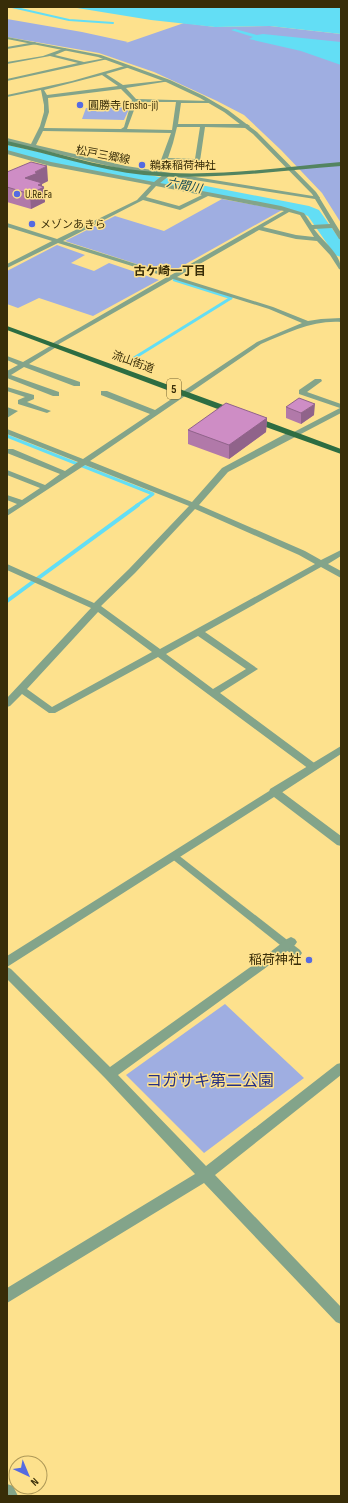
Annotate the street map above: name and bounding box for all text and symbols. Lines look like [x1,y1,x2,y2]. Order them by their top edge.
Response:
place label: 圓勝寺 (Ensho-ji) [88,99,158,112]
marker: 圓勝寺 (Ensho-ji) [75,100,85,110]
street label: 松戸三郷線 [75,143,131,167]
place label: 鵜森稲荷神社 [150,159,216,172]
marker: 鵜森稲荷神社 [137,160,147,170]
water label: 六間川 [165,175,205,197]
place label: U.Re.Fa [25,188,52,201]
marker: U.Re.Fa [12,189,22,199]
place label: メゾンあきら [40,218,106,231]
marker: メゾンあきら [27,219,37,229]
district label: 古ケ崎一丁目 [134,264,206,279]
street label: 流山街道 [110,348,156,376]
road number: 5 [167,379,181,399]
place label: 稲荷神社 [249,952,301,968]
marker: 稲荷神社 [304,955,314,965]
park label: コガサキ第二公園 [146,1072,274,1091]
north arrow [8,1455,48,1495]
text: N [28,1475,41,1489]

